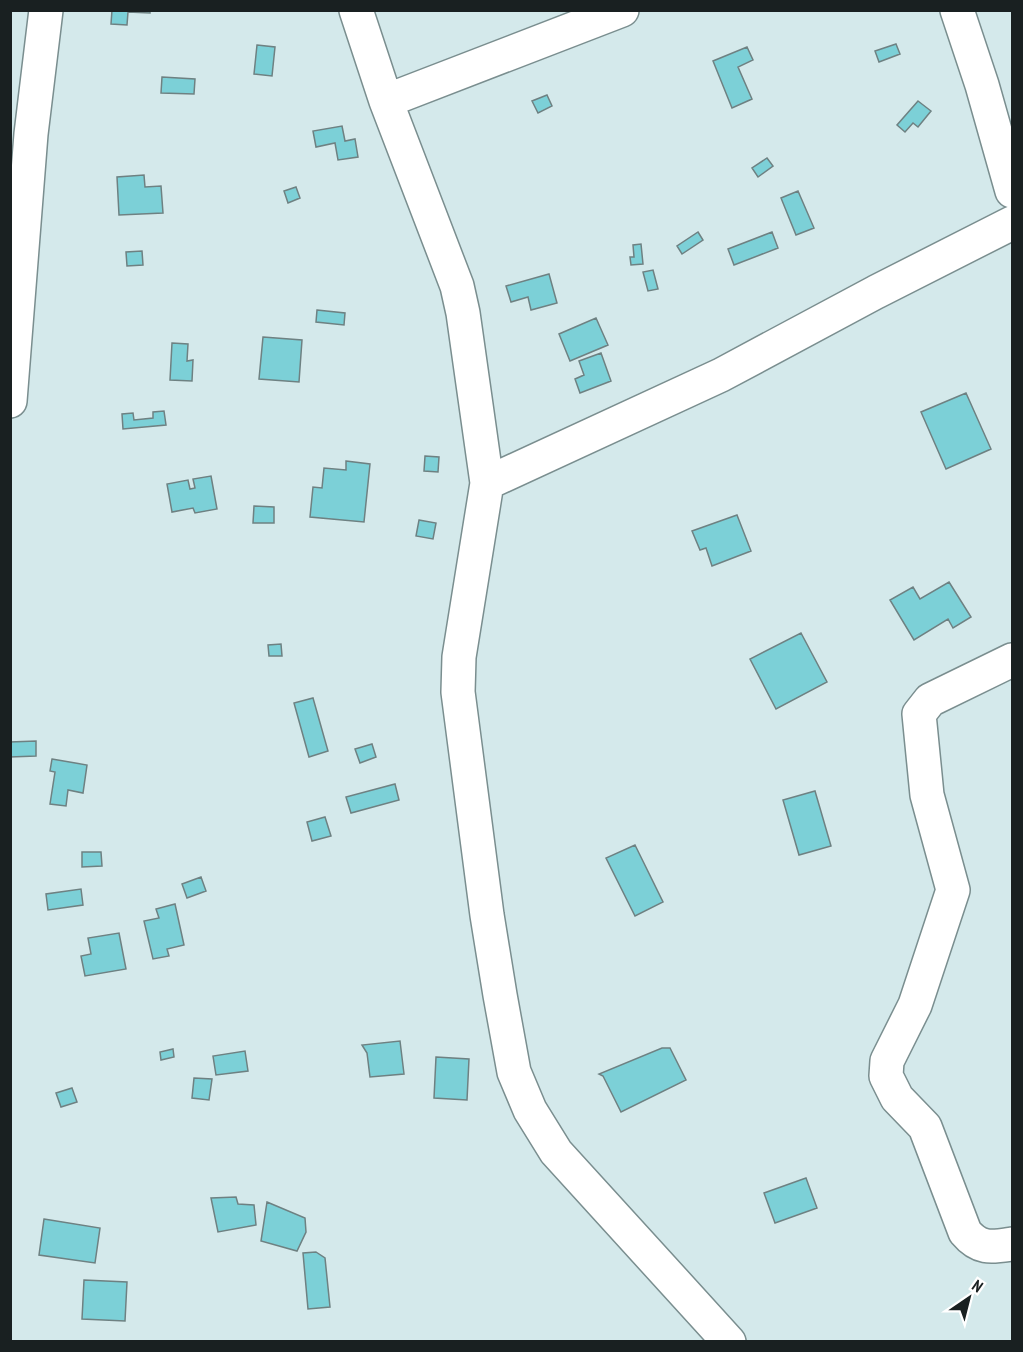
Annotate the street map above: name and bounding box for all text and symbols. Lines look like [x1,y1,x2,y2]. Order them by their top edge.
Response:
north arrow [939,1268,999,1328]
text: N [968,1275,987,1296]

